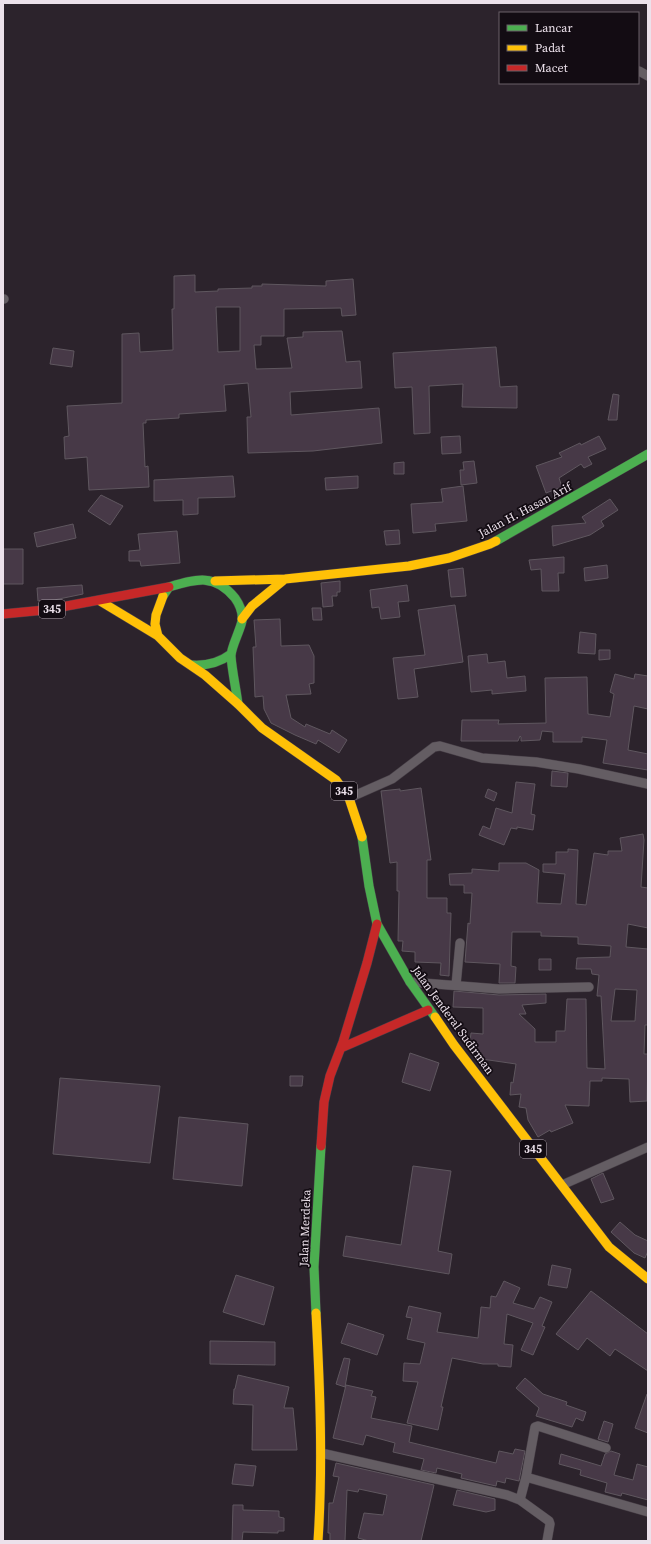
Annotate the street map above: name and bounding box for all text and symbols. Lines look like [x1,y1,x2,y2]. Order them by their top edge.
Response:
legend [499,12,639,84]
text: Lancar [535,20,572,36]
text: Padat [535,40,565,56]
text: Macet [535,60,568,76]
street label: Jalan H. Hasan Arif [475,478,576,542]
road number: 345 [39,600,65,618]
road number: 345 [331,782,357,800]
street label: Jalan Jenderal Sudirman [408,962,498,1077]
road number: 345 [520,1140,546,1158]
street label: Jalan Merdeka [296,1188,314,1268]

